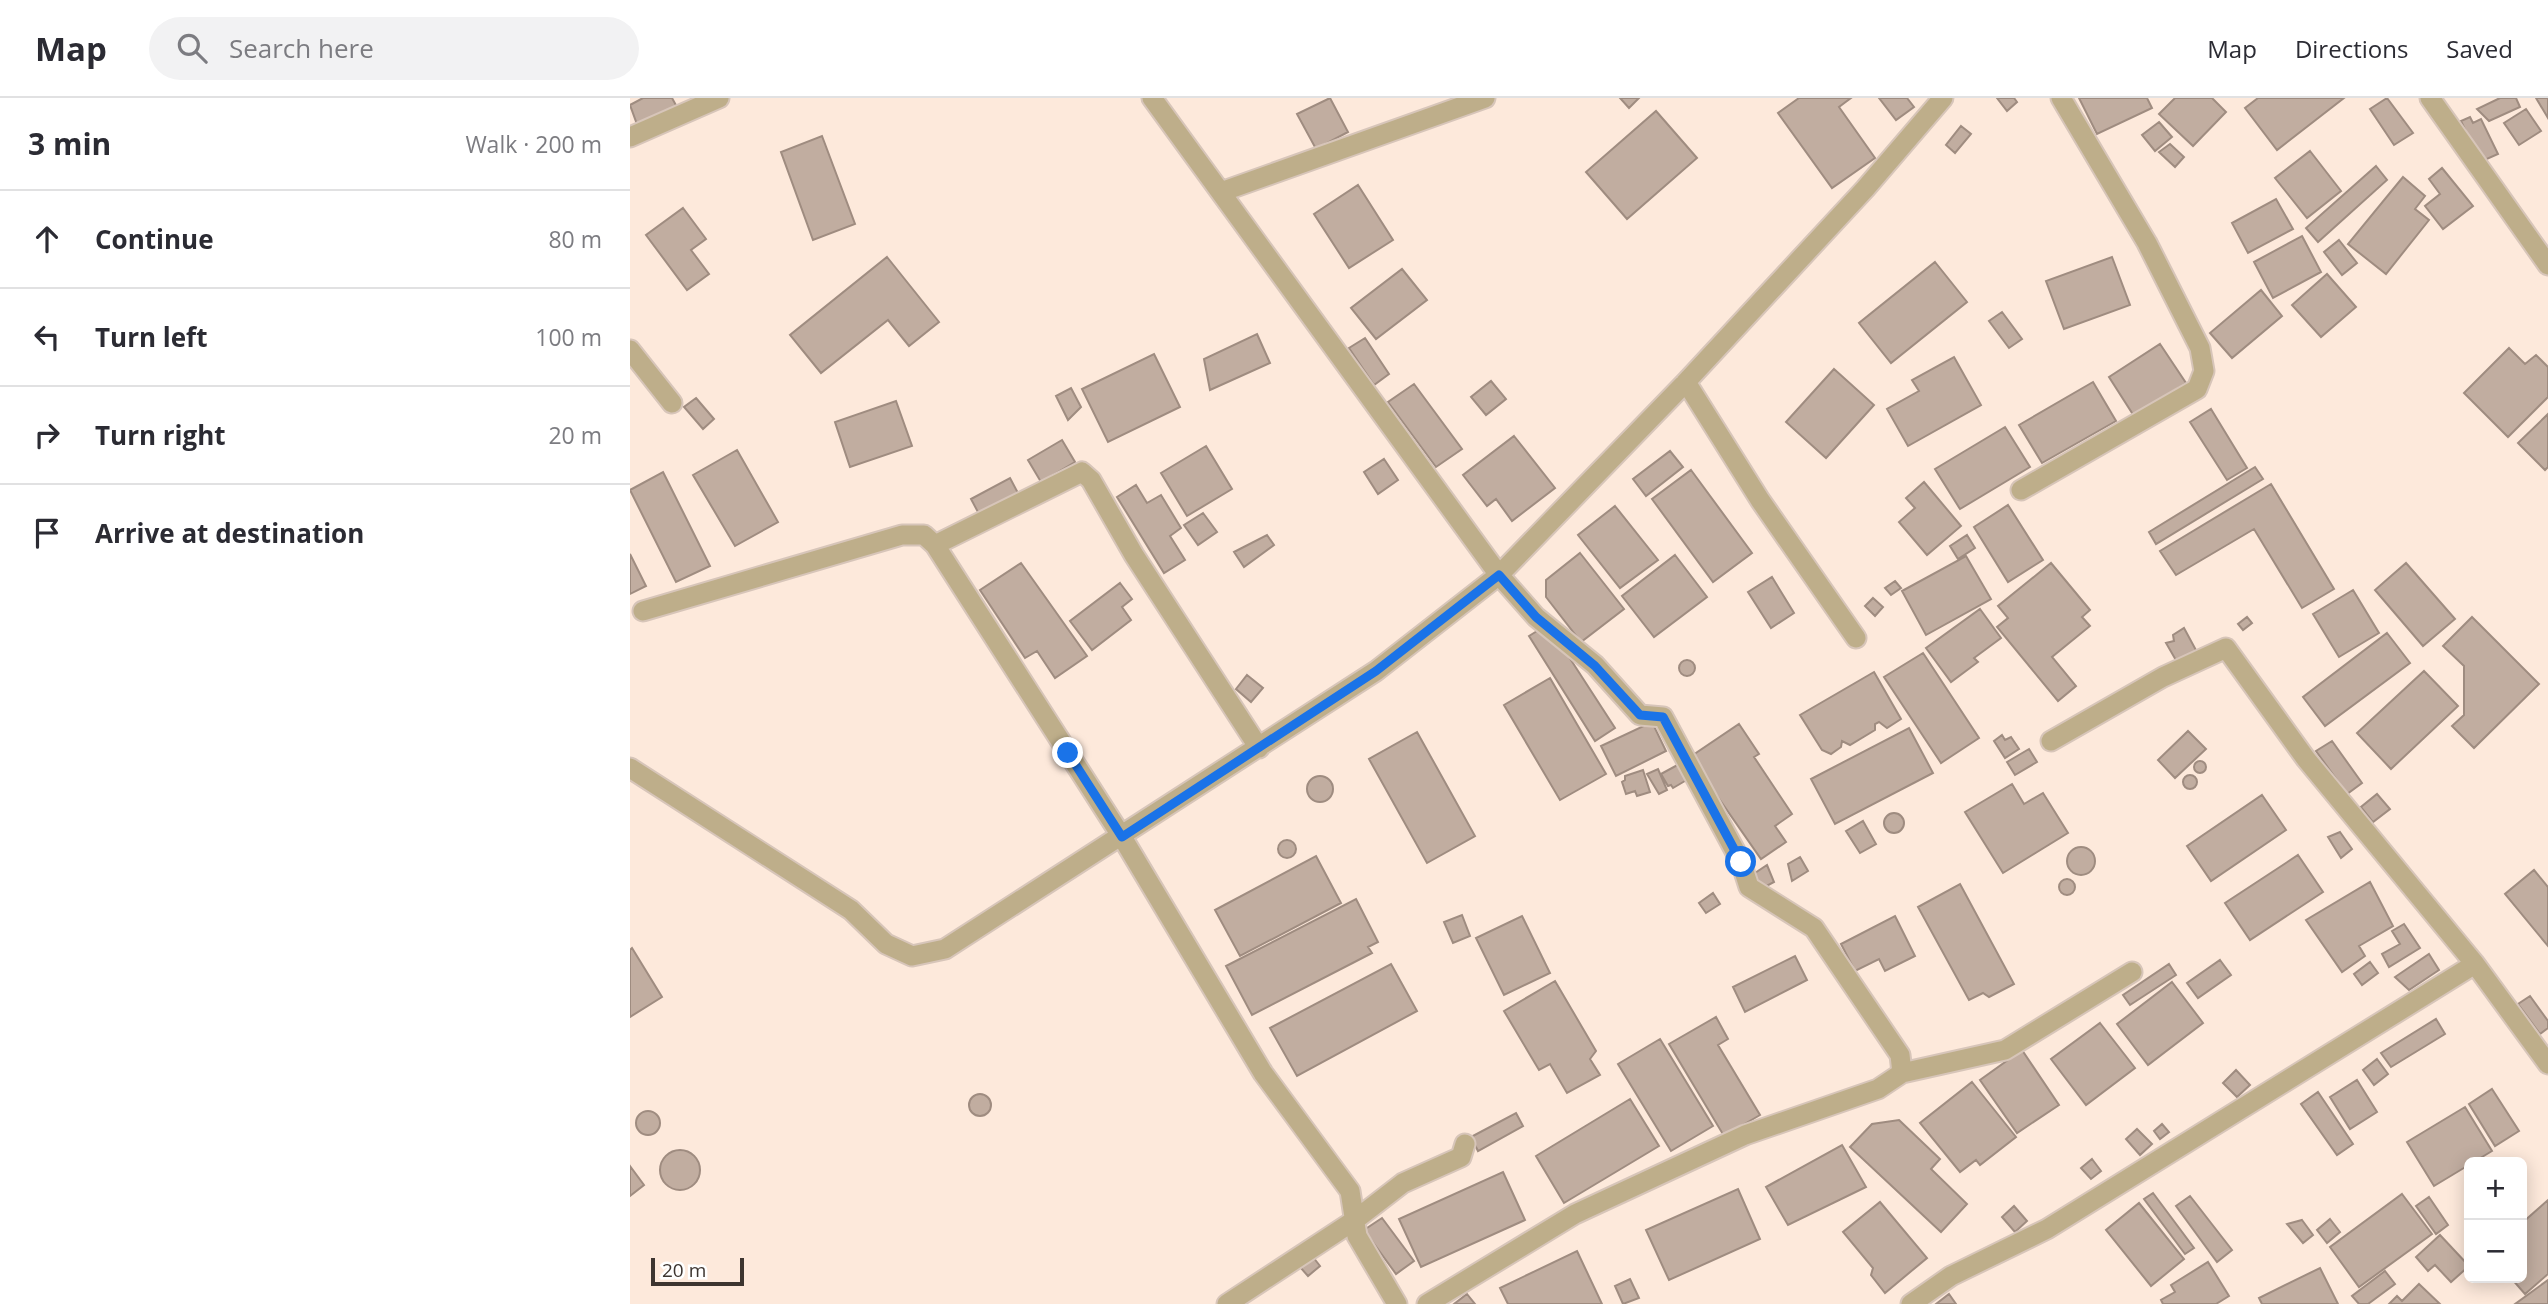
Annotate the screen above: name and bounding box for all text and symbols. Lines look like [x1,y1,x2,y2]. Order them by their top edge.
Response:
search box [149,17,639,80]
text: Map [35,26,107,71]
icon: search [173,29,211,67]
text: Search here [229,30,374,66]
text: Map [2207,32,2257,65]
text: Directions [2295,32,2408,65]
text: Saved [2446,32,2513,65]
text: 3 min [28,123,111,164]
text: Walk · 200 m [465,128,602,160]
icon: ahead [28,220,66,258]
text: Continue [95,221,214,257]
text: 80 m [548,223,602,255]
icon: left [28,318,66,356]
text: Turn left [95,319,207,355]
text: 100 m [535,321,602,353]
icon: right [28,416,66,454]
text: Turn right [95,417,226,453]
text: 20 m [548,419,602,451]
icon: arrive [28,514,66,552]
text: Arrive at destination [95,515,364,551]
route end [1052,737,1083,768]
route start [1725,846,1756,877]
map controls [2464,1157,2527,1283]
button: + [2464,1157,2527,1220]
button: − [2464,1220,2527,1283]
scale bar [651,1255,744,1287]
text: 20 m [662,1257,706,1283]

